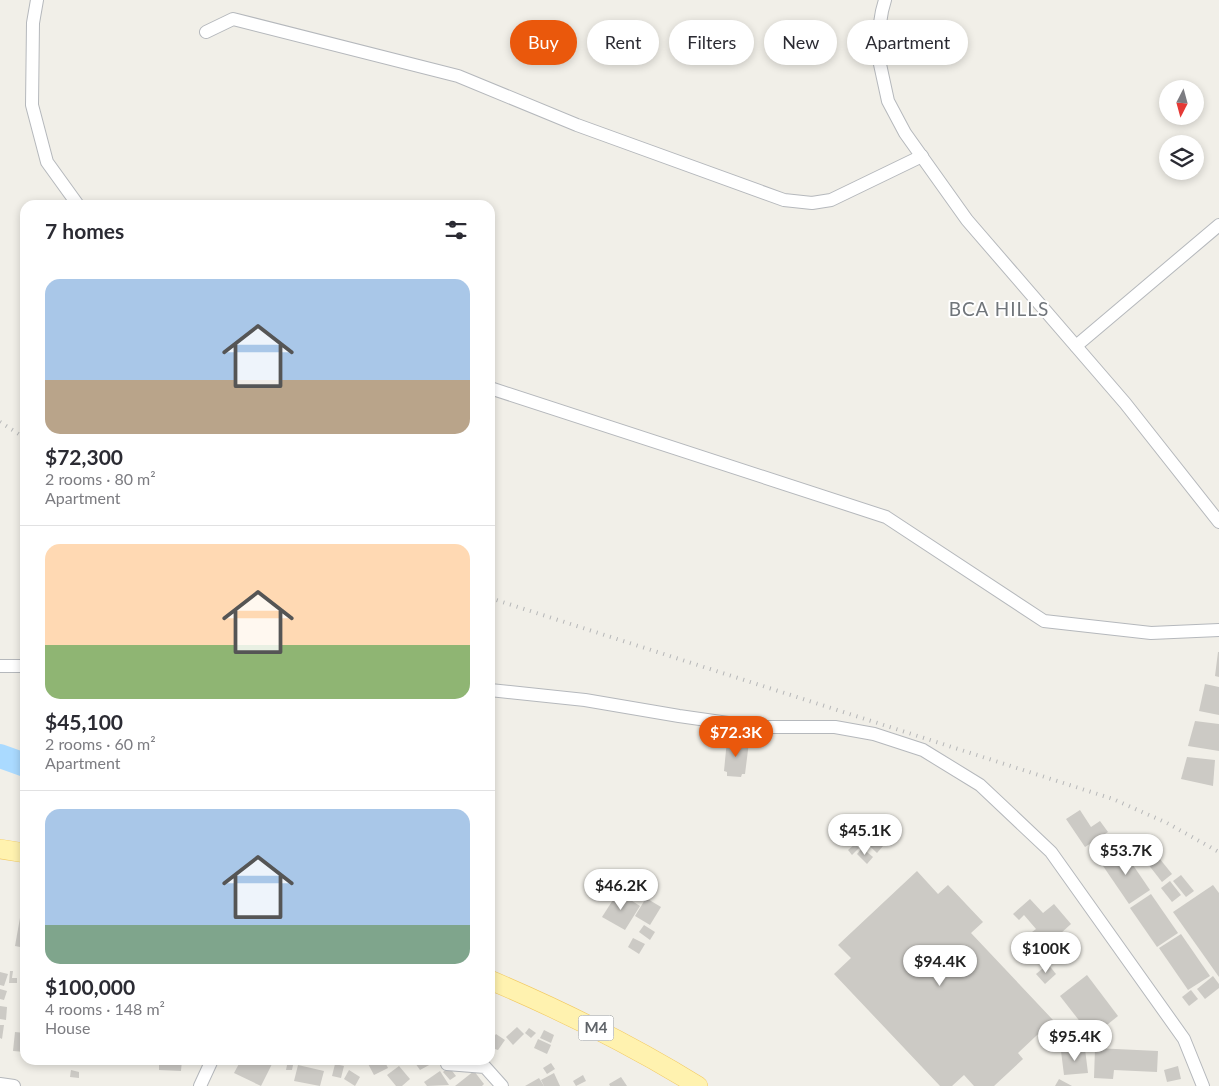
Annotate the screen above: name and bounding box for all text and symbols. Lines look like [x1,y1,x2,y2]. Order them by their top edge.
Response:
chip: Buy [510,20,577,65]
chip: Rent [587,20,659,65]
chip: Filters [669,20,754,65]
chip: New [764,20,837,65]
chip: Apartment [847,20,968,65]
north arrow [1159,80,1204,125]
map controls [1159,80,1204,180]
button: layers [1159,135,1204,180]
icon: filters [442,216,470,244]
text: 7 homes [45,218,124,243]
district label: BCA HILLS [949,297,1049,320]
icon: home [213,311,303,401]
text: $72,300 [45,444,123,469]
text: 2 rooms · 80 m² [45,469,156,488]
text: Apartment [45,488,120,507]
icon: home [213,577,303,667]
text: $45,100 [45,709,123,734]
pin: $72.3K [695,716,777,758]
text: $72.3K [710,722,762,741]
text: 2 rooms · 60 m² [45,734,156,753]
text: Apartment [45,753,120,772]
pin: $45.1K [824,814,906,856]
text: $45.1K [839,820,891,839]
pin: $53.7K [1085,834,1167,876]
text: $53.7K [1100,840,1152,859]
icon: home [213,842,303,932]
pin: $46.2K [580,868,662,911]
text: $46.2K [595,875,647,894]
pin: $100K [1011,932,1081,974]
text: $100K [1022,938,1070,957]
pin: $94.4K [899,944,981,987]
text: $94.4K [914,951,966,970]
text: $100,000 [45,974,135,999]
text: 4 rooms · 148 m² [45,999,165,1018]
road number: M4 [578,1016,614,1040]
text: House [45,1018,90,1037]
pin: $95.4K [1034,1020,1116,1062]
text: $95.4K [1049,1026,1101,1045]

